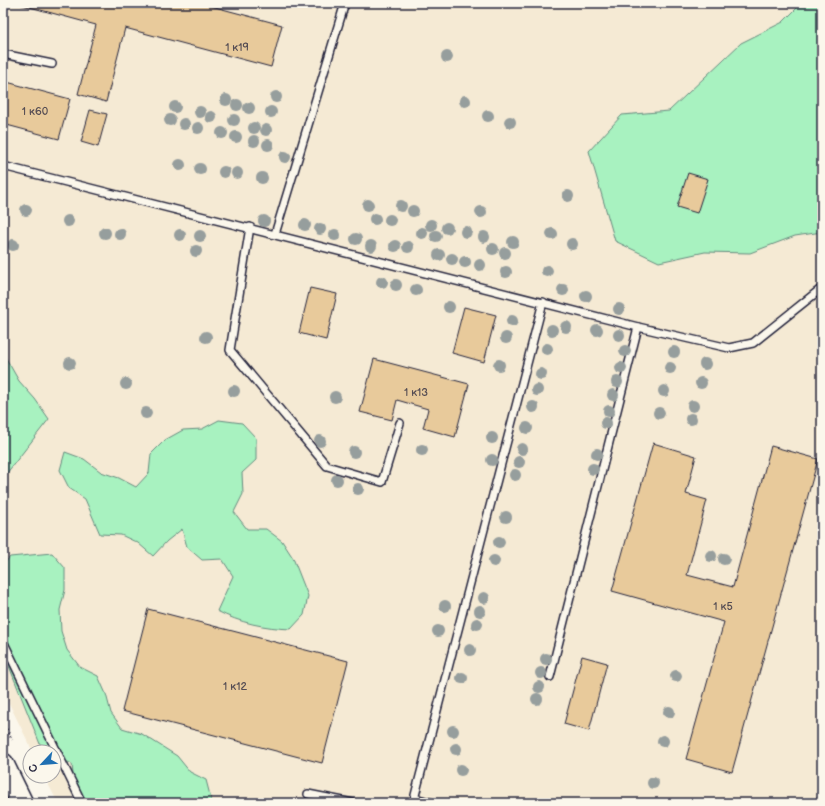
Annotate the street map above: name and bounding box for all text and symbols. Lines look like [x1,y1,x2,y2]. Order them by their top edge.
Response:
house number: 1 к19 [225,41,249,54]
house number: 1 к60 [22,105,49,118]
house number: 1 к13 [404,386,428,399]
house number: 1 к5 [713,600,733,613]
house number: 1 к12 [223,680,247,693]
north arrow [22,744,62,784]
text: С [26,762,41,774]

